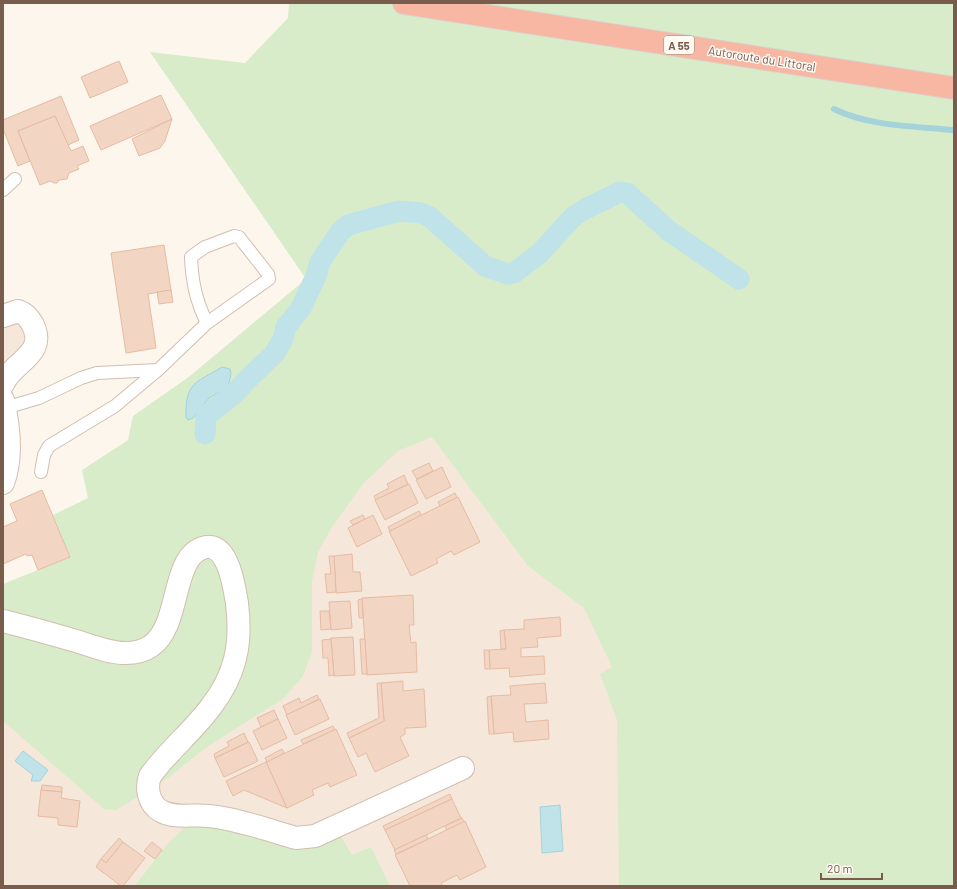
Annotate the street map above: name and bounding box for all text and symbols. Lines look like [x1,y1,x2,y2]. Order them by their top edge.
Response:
road number: A 55 [664,36,694,54]
street label: Autoroute du Littoral [707,43,817,73]
scale bar [821,855,882,881]
text: 20 m [827,861,853,875]

